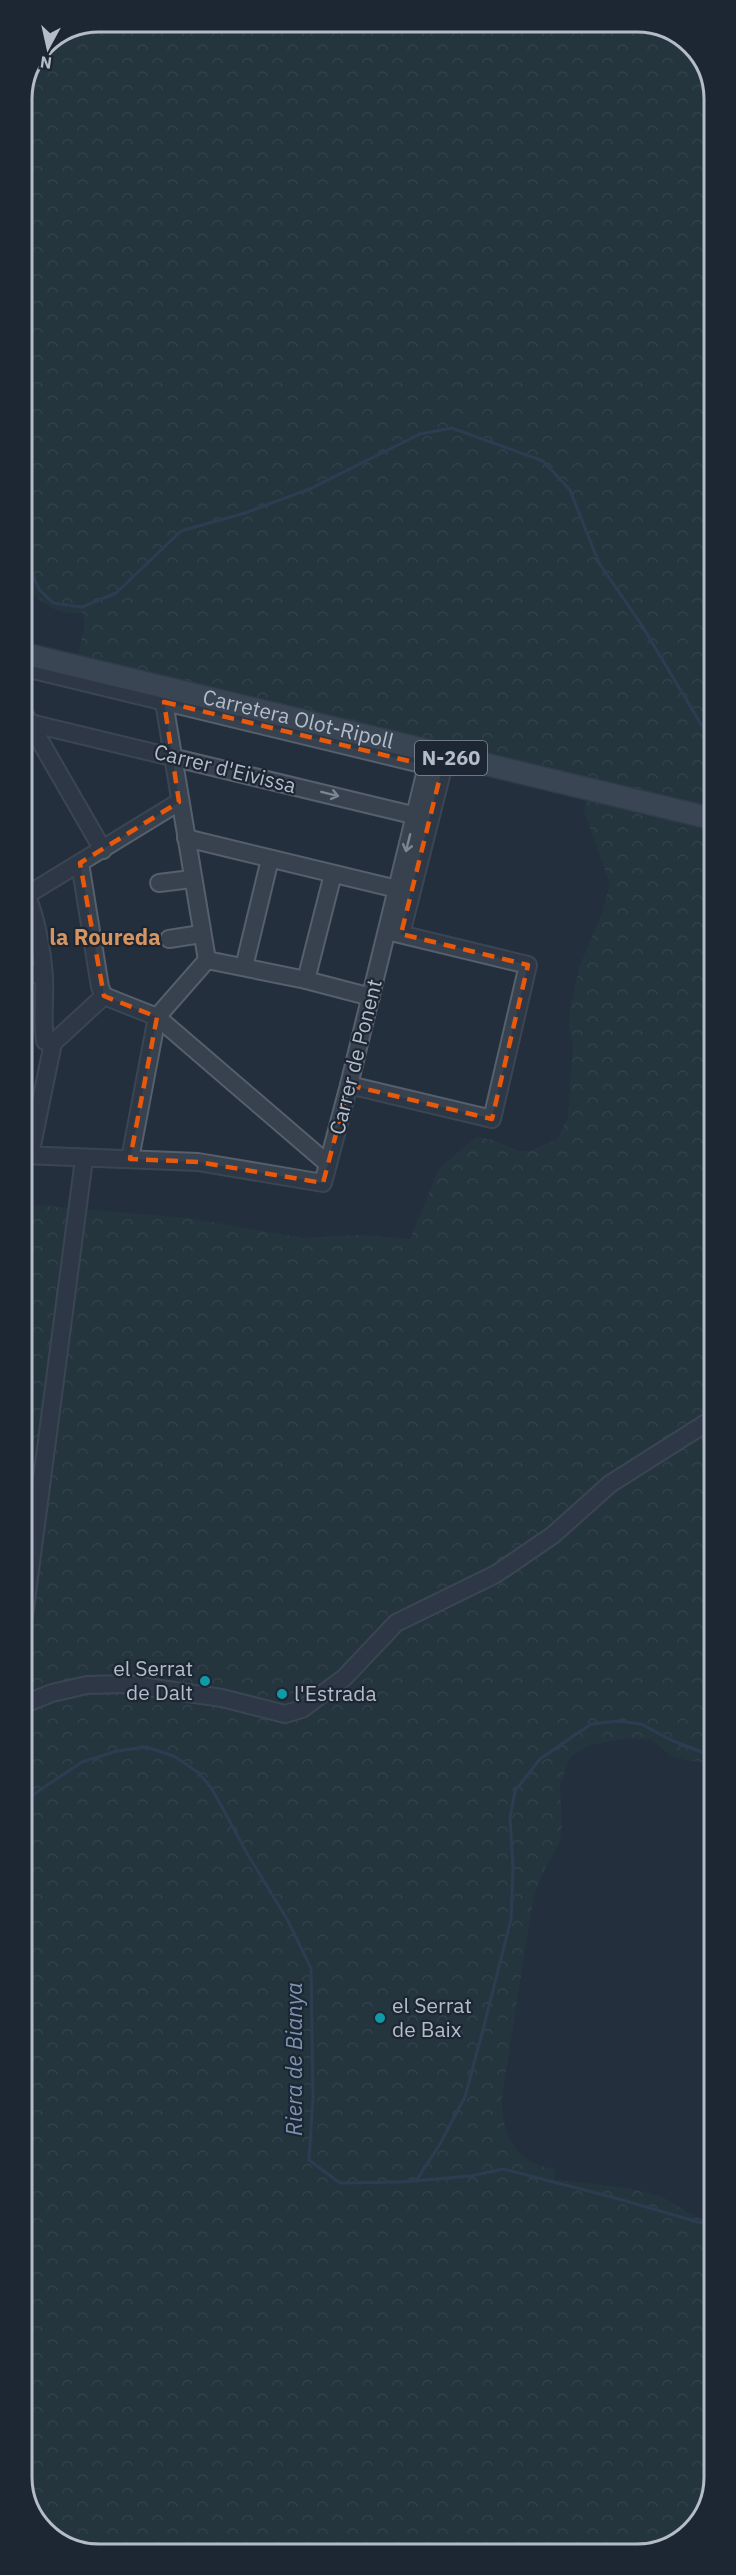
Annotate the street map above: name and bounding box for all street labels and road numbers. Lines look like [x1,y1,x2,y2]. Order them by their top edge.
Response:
street label: Carretera Olot-Ripoll [200,682,397,755]
street label: Carrer d'Eivissa [151,737,299,799]
road number: N-260 [415,741,487,775]
street label: Carrer de Ponent [322,976,388,1137]

